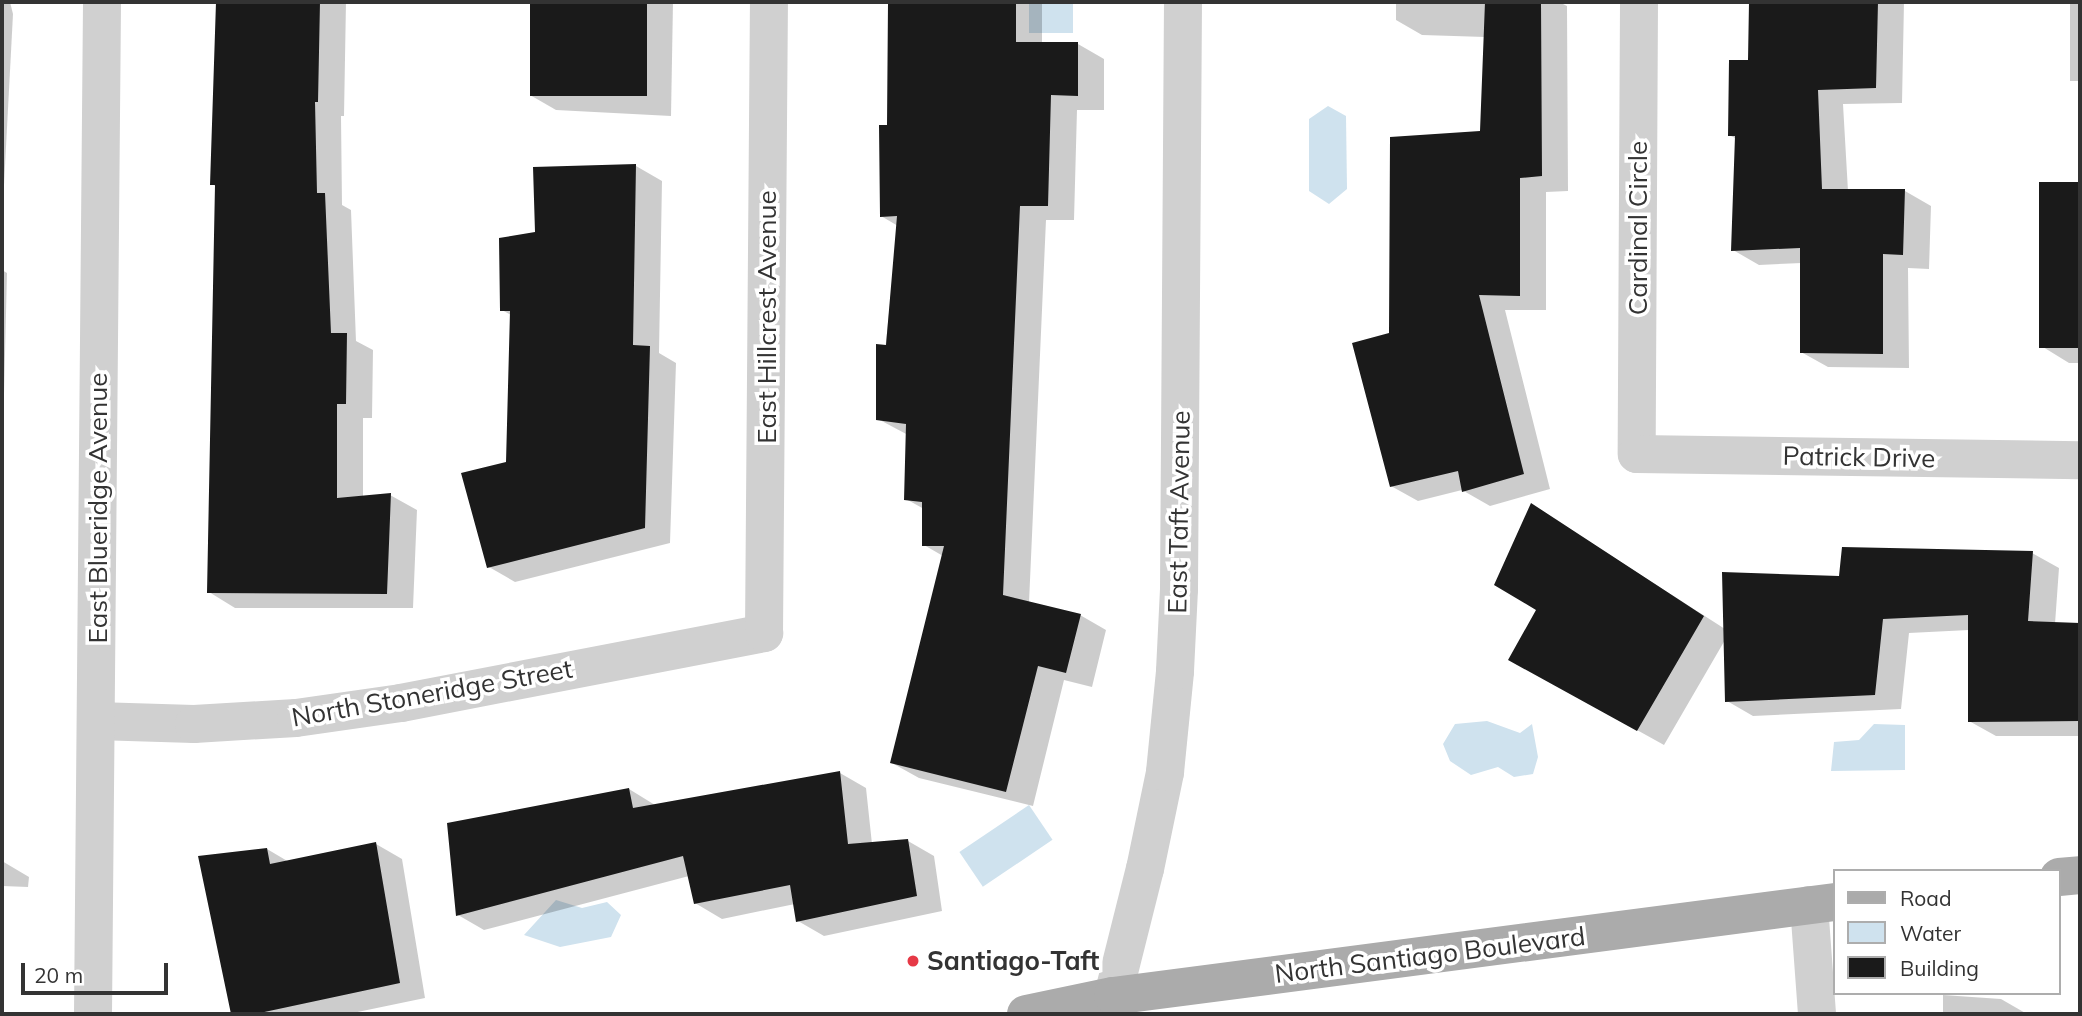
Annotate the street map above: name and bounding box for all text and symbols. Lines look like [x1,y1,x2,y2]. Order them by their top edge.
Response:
street label: Cardinal Circle [1622,141,1654,315]
street label: East Hillcrest Avenue [751,190,783,444]
street label: East Blueridge Avenue [82,373,114,643]
street label: East Taft Avenue [1162,410,1196,614]
street label: Patrick Drive [1782,440,1936,474]
street label: North Stoneridge Street [289,653,575,733]
legend [1834,869,2061,995]
text: Road [1900,885,1951,911]
street label: North Santiago Boulevard [1273,920,1587,990]
text: Water [1900,920,1961,946]
place label: Santiago-Taft [927,945,1099,977]
scale bar [24,950,172,994]
marker: Santiago-Taft [905,953,921,969]
text: Building [1900,955,1979,981]
text: 20 m [34,962,83,988]

